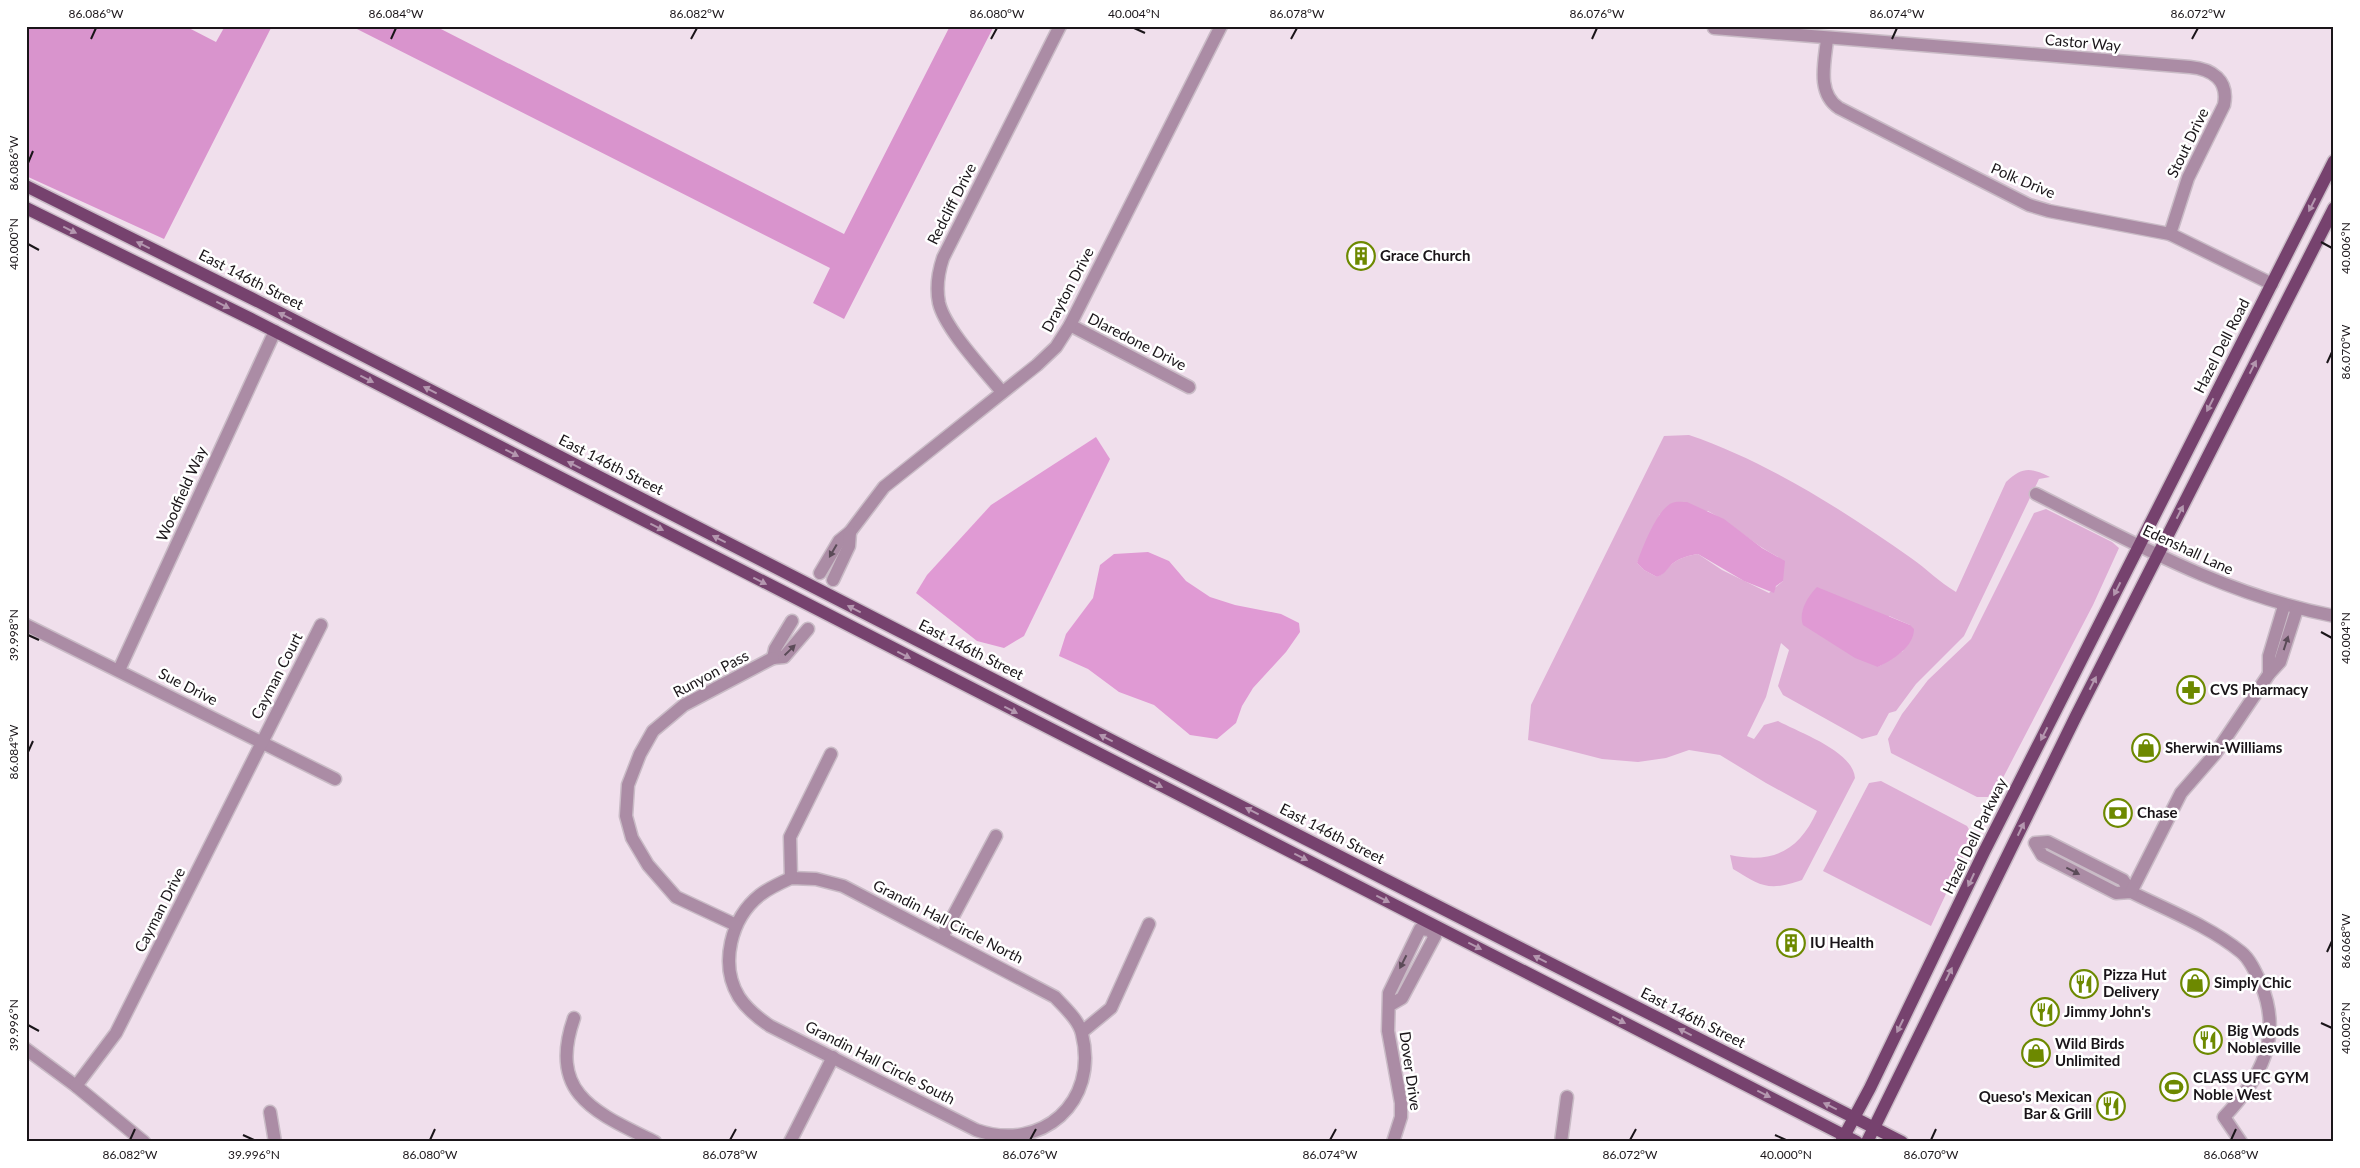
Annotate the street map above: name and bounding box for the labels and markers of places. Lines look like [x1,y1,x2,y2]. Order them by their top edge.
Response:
building icon: Grace Church [1346,241,1376,271]
place label: Grace Church [1380,246,1471,264]
pharmacy icon: CVS Pharmacy [2176,675,2206,705]
place label: CVS Pharmacy [2210,680,2308,698]
shop icon: Sherwin-Williams [2131,733,2161,763]
place label: Sherwin-Williams [2165,738,2283,756]
bank icon: Chase [2103,798,2133,828]
place label: Chase [2137,803,2178,821]
building icon: IU Health [1776,928,1806,958]
place label: IU Health [1810,933,1874,951]
place label: Pizza Hut Delivery [2103,965,2167,1000]
shop icon: Simply Chic [2180,968,2210,998]
restaurant icon: Pizza Hut Delivery [2069,969,2099,999]
place label: Simply Chic [2214,973,2291,991]
restaurant icon: Jimmy John's [2030,997,2060,1027]
place label: Jimmy John's [2064,1002,2151,1020]
place label: Big Woods Noblesville [2227,1021,2301,1056]
restaurant icon: Big Woods Noblesville [2193,1025,2223,1055]
place label: Wild Birds Unlimited [2055,1034,2125,1069]
shop icon: Wild Birds Unlimited [2021,1038,2051,1068]
place label: CLASS UFC GYM Noble West [2193,1068,2309,1103]
sports icon: CLASS UFC GYM Noble West [2159,1072,2189,1102]
place label: Queso's Mexican Bar & Grill [1979,1087,2092,1122]
restaurant icon: Queso's Mexican Bar & Grill [2096,1091,2126,1121]

